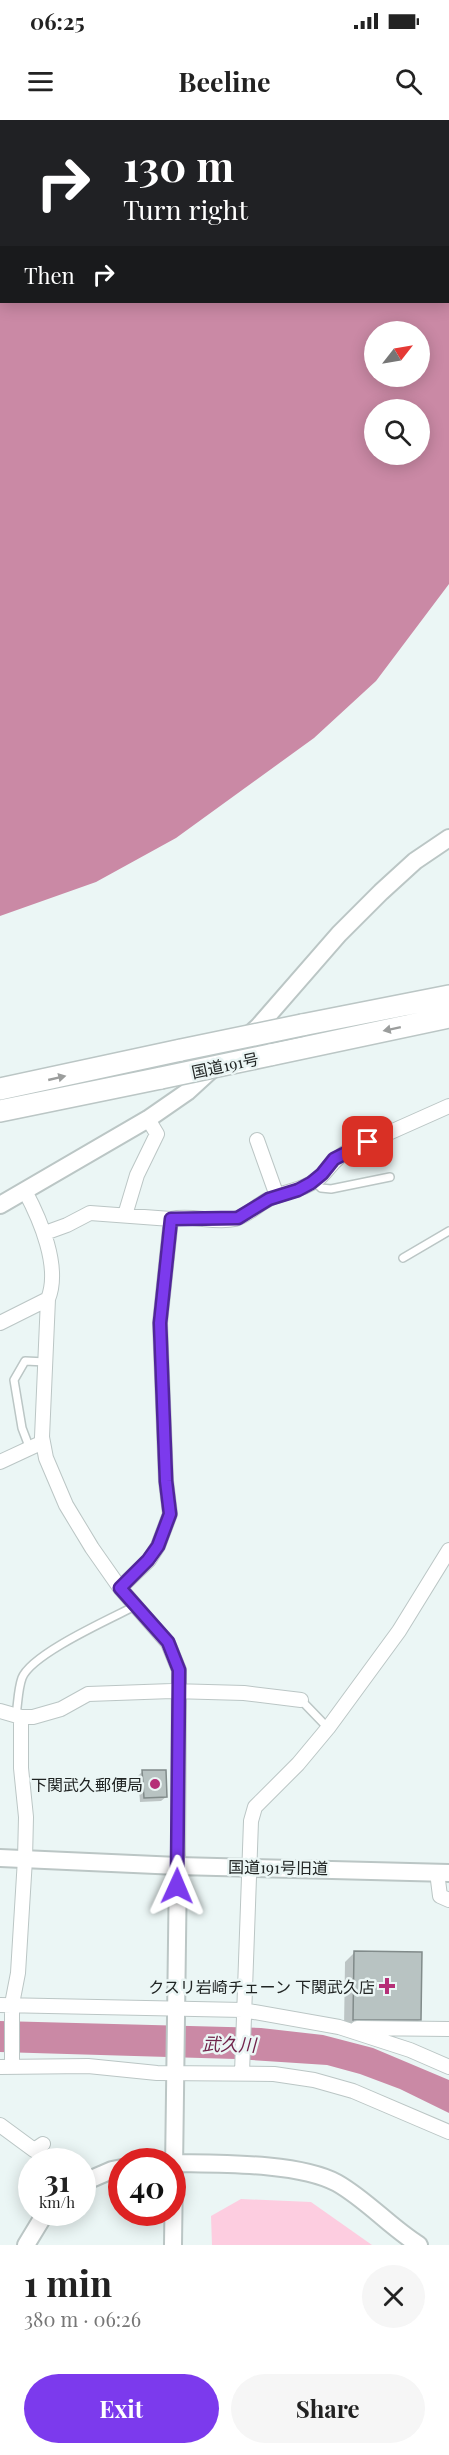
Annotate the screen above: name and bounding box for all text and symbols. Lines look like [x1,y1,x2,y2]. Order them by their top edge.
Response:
text: 06:25 [30,6,85,36]
text: Beeline [178,63,271,99]
icon: menu [24,65,57,98]
icon: search [392,65,425,98]
text: 130 m [123,137,234,193]
icon: right [24,144,102,222]
text: Turn right [123,191,248,227]
icon: right [87,258,120,291]
text: Then [24,260,75,290]
north arrow [364,321,430,387]
map controls [364,321,430,465]
button: search [364,399,430,465]
one-way arrow [383,1025,401,1035]
street label: 国道191号 [190,1048,260,1082]
one-way arrow [48,1072,67,1082]
pin [342,1116,393,1167]
icon: arrive [351,1125,384,1158]
place label: 下関武久郵便局 [31,1774,143,1795]
marker: 下関武久郵便局 [148,1777,162,1791]
position arrow [145,1854,209,1918]
street label: 国道191号旧道 [228,1856,328,1878]
place label: クスリ岩崎チェーン 下関武久店 [148,1976,375,1997]
marker: クスリ岩崎チェーン 下関武久店 [380,1979,394,1993]
water label: 武久川 [202,2032,258,2057]
speed limit sign: 40 [108,2148,186,2226]
text: 31 [44,2160,70,2200]
text: km/h [39,2192,75,2212]
text: 1 min [24,2258,112,2306]
button: close [362,2265,425,2328]
text: 380 m · 06:26 [24,2305,141,2332]
button: Exit [24,2374,219,2443]
button: Share [231,2374,425,2443]

